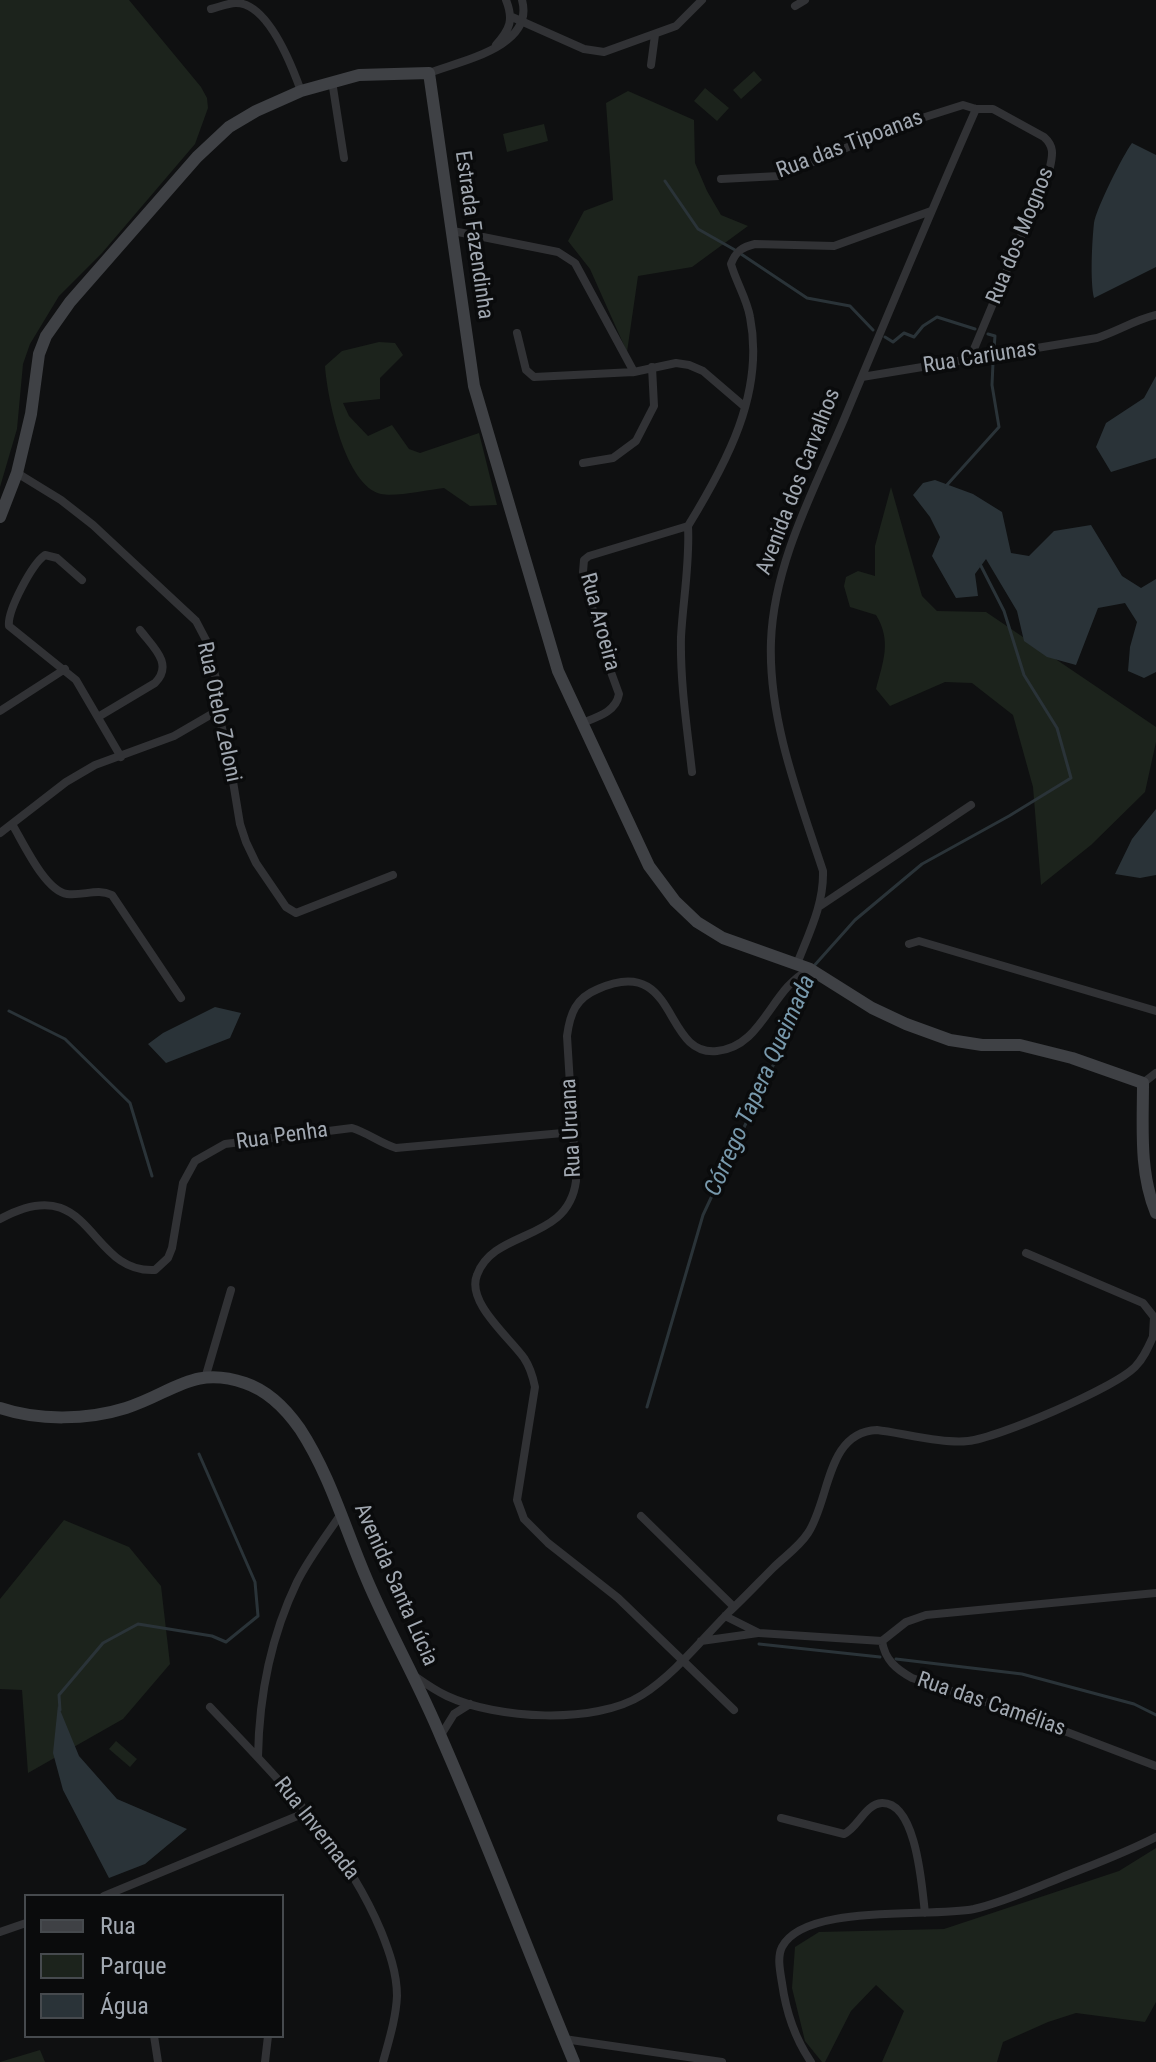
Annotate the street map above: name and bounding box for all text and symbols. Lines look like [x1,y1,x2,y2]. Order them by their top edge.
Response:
street label: Rua das Tipoanas [773,105,927,185]
street label: Estrada Fazendinha [448,149,498,321]
street label: Rua dos Mognos [982,164,1060,308]
street label: Rua Cariunas [921,336,1039,380]
street label: Avenida dos Carvalhos [751,385,847,579]
street label: Rua Aroeira [573,570,625,674]
street label: Rua Otelo Zeloni [190,640,246,784]
water label: Córrego Tapera Queimada [699,971,823,1201]
street label: Rua Uruana [556,1078,588,1178]
street label: Rua Penha [235,1118,329,1156]
street label: Avenida Santa Lúcia [347,1500,443,1670]
street label: Rua das Camélias [913,1667,1069,1743]
street label: Rua Invernada [268,1772,364,1886]
legend [24,1894,284,2038]
text: Rua [100,1912,136,1940]
text: Parque [100,1952,167,1980]
text: Água [100,1992,149,2020]

